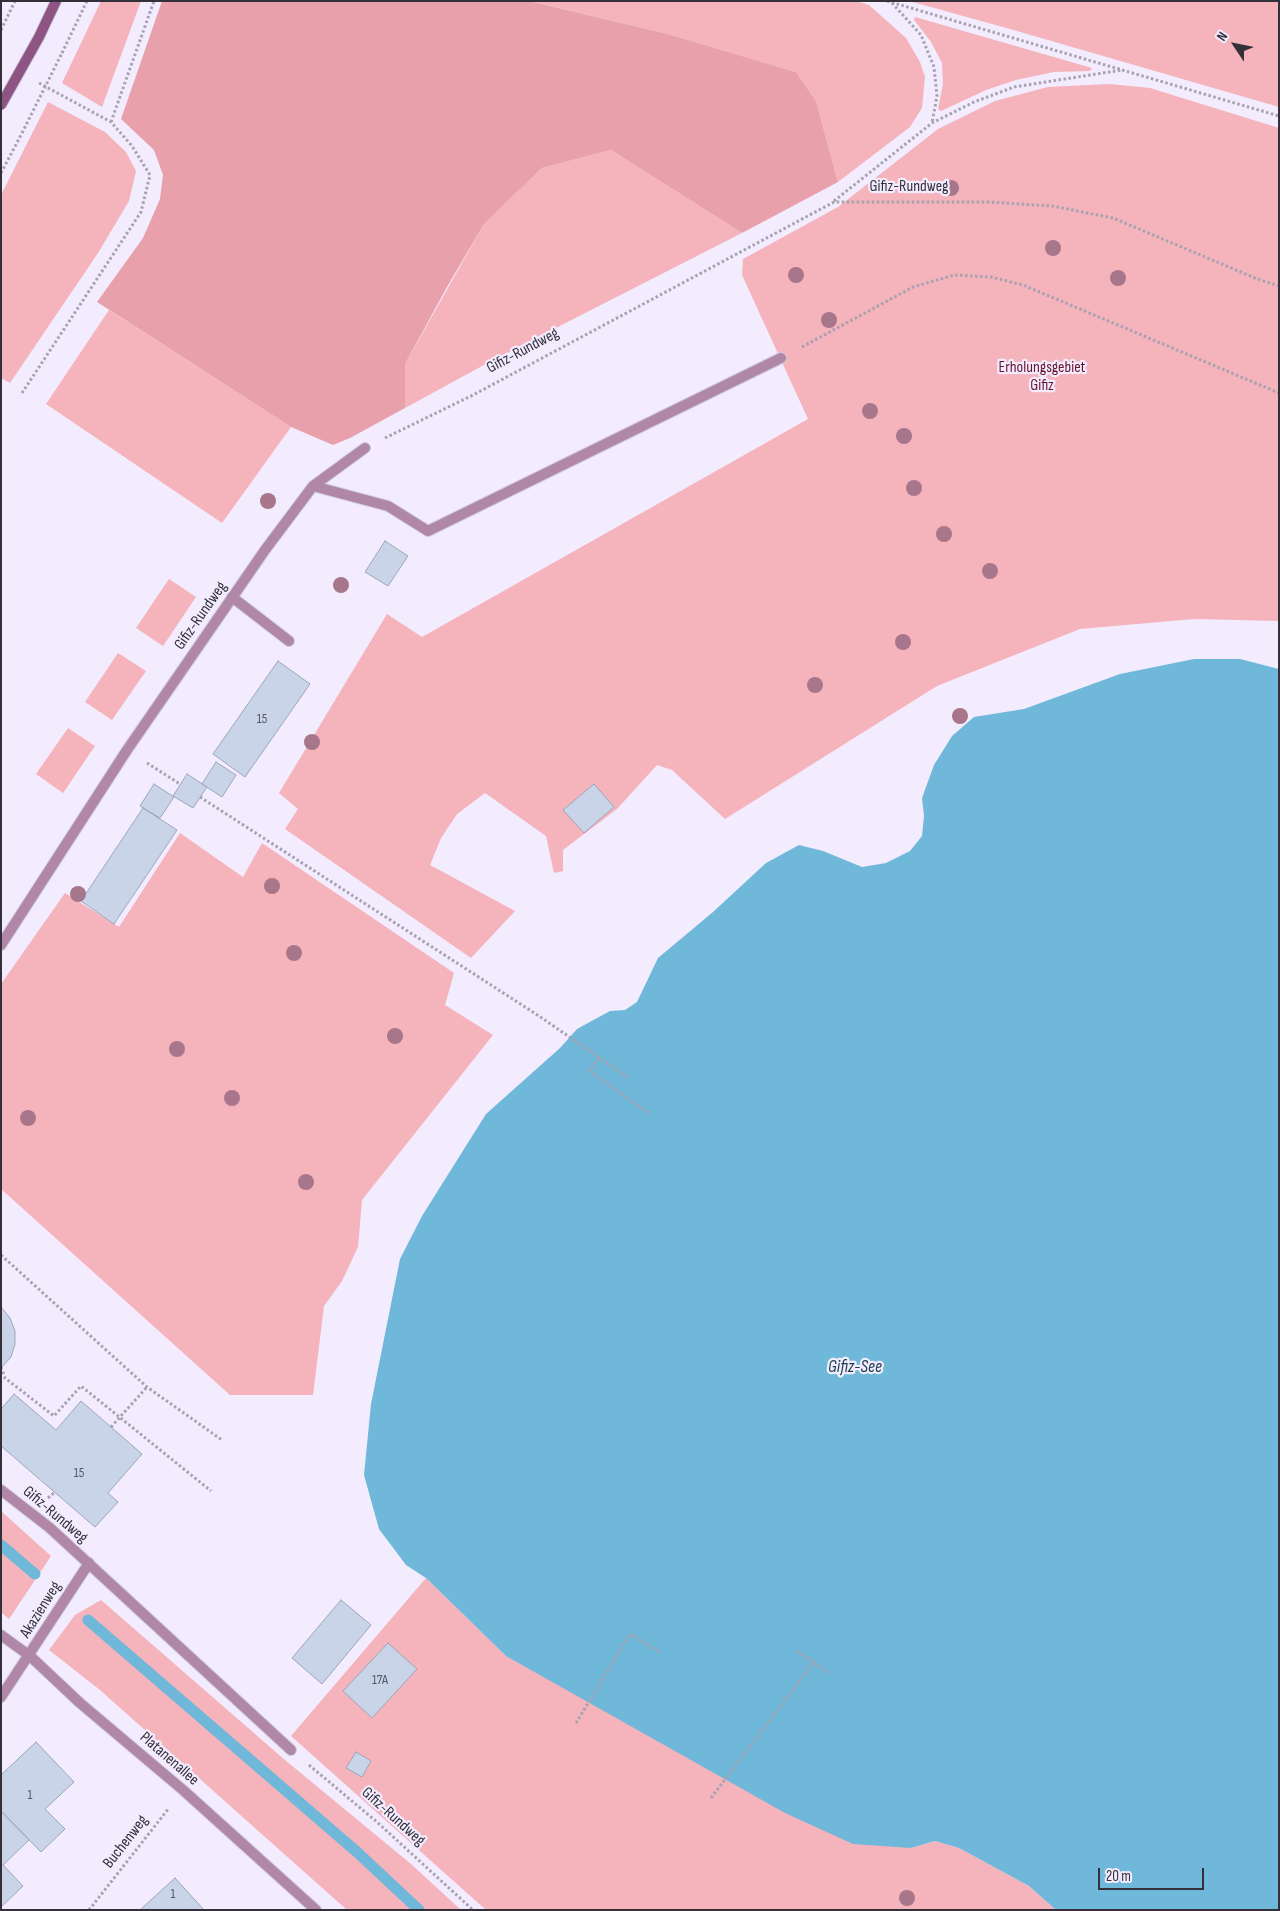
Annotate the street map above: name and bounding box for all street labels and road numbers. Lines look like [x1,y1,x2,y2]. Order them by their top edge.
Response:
street label: Gifiz-Rundweg [870,177,948,197]
street label: Gifiz-Rundweg [484,324,562,378]
street label: Gifiz-Rundweg [171,578,231,654]
street label: Gifiz-Rundweg [19,1482,91,1548]
street label: Akazienweg [16,1578,66,1642]
street label: Platanenallee [136,1728,202,1790]
street label: Gifiz-Rundweg [357,1783,429,1851]
street label: Buchenweg [99,1812,153,1872]

